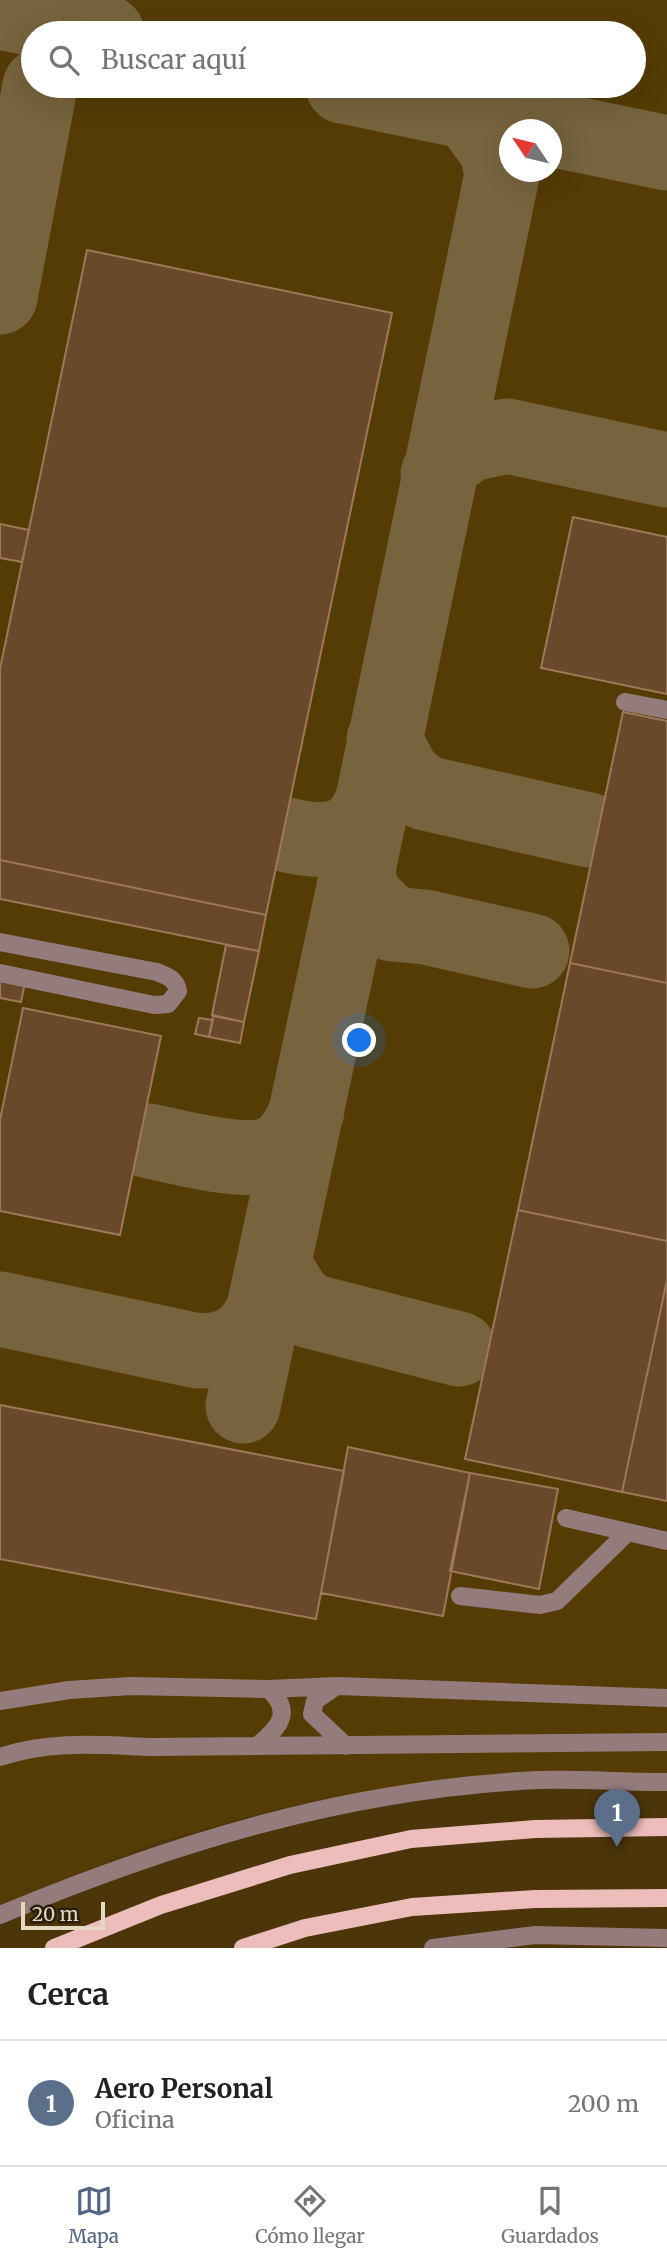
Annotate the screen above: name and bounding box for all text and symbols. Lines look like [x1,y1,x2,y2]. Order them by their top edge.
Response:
search box [21,21,646,98]
icon: search [45,41,83,79]
text: Buscar aquí [101,43,246,76]
north arrow [499,119,562,182]
your location [342,1023,376,1057]
pin: 1 [594,1789,640,1847]
scale bar [21,1899,105,1931]
text: 20 m [32,1902,79,1926]
text: Cerca [28,1975,109,2013]
text: Aero Personal [95,2072,273,2105]
text: 1 [46,2089,56,2118]
text: 200 m [568,2089,639,2118]
text: Oficina [95,2105,175,2134]
tab: Mapa [68,2182,119,2248]
tab: Cómo llegar [255,2182,365,2248]
tab: Guardados [501,2182,599,2248]

